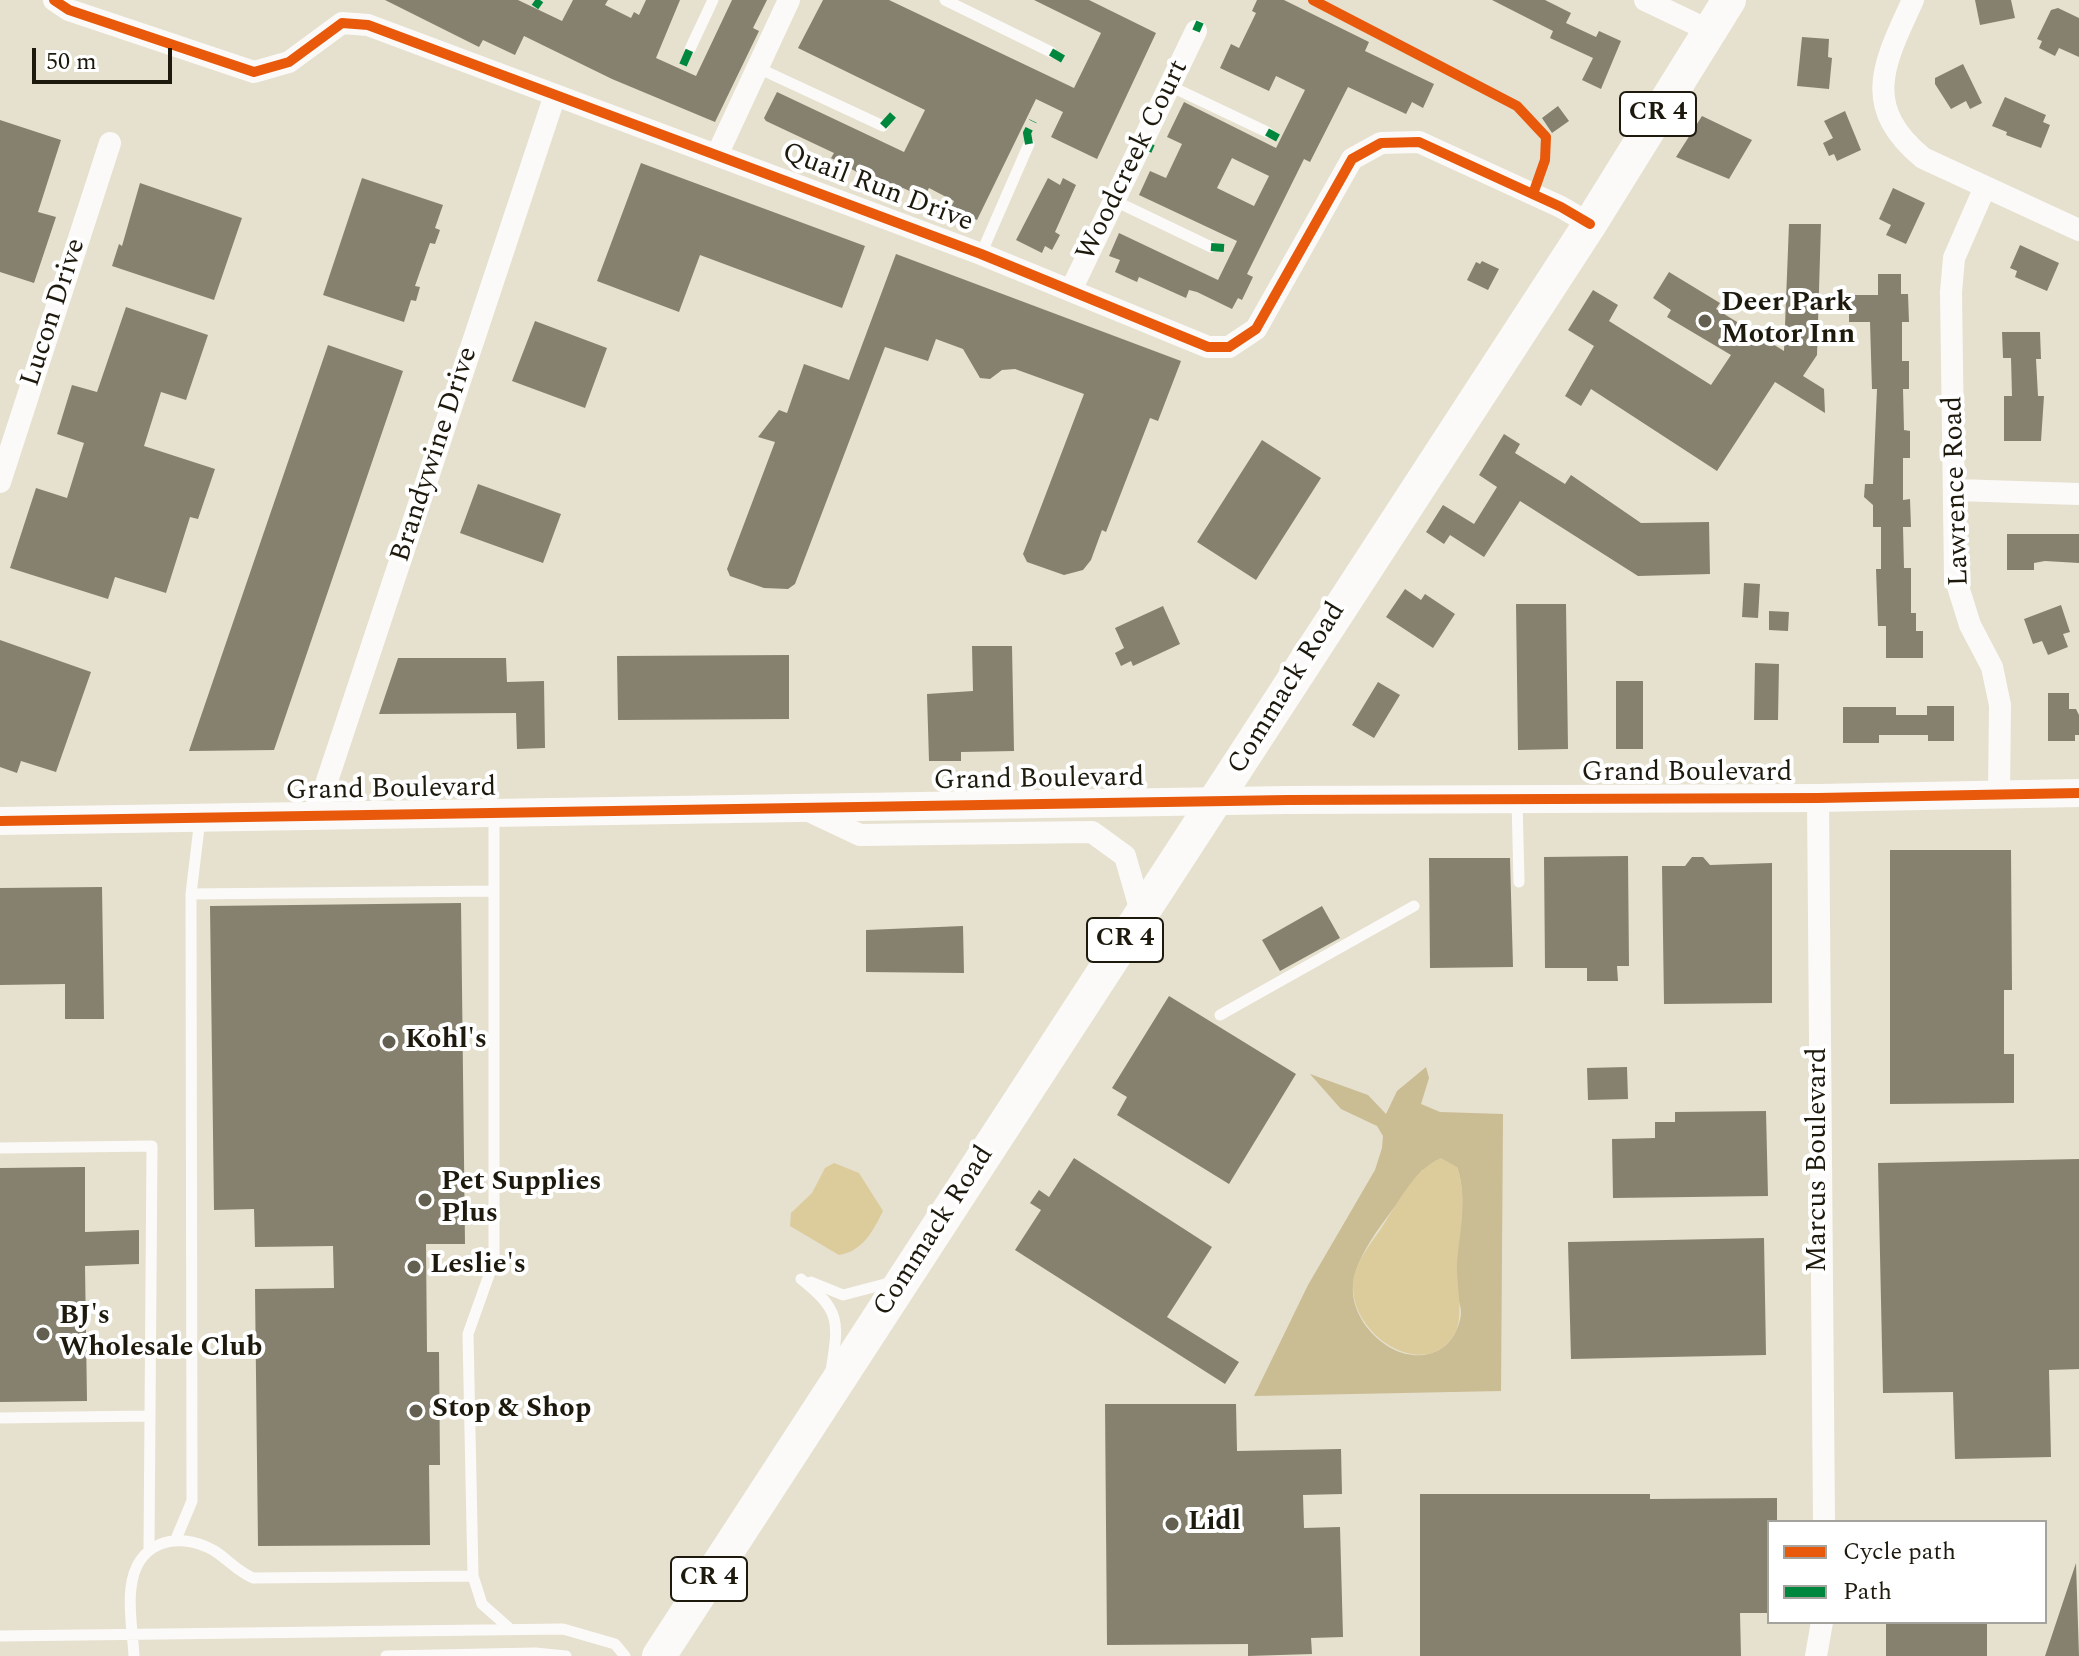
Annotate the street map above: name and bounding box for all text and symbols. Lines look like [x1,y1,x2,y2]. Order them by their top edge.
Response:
scale bar [36,32,176,82]
text: 50 m [46,44,97,80]
street label: Woodcreek Court [1071,55,1197,267]
road number: CR 4 [1620,92,1696,136]
street label: Quail Run Drive [777,137,977,241]
street label: Lucon Drive [15,235,95,391]
place label: Deer Park Motor Inn [1721,288,1855,354]
marker: Deer Park Motor Inn [1696,312,1714,330]
street label: Brandywine Drive [385,343,487,567]
street label: Lawrence Road [1938,395,1978,587]
street label: Commack Road [1222,597,1354,781]
street label: Grand Boulevard [1582,758,1792,792]
street label: Grand Boulevard [933,762,1145,800]
street label: Grand Boulevard [285,772,497,810]
road number: CR 4 [1087,918,1163,962]
place label: Kohl's [405,1025,487,1059]
marker: Kohl's [380,1033,398,1051]
street label: Marcus Boulevard [1803,1047,1837,1273]
street label: Commack Road [867,1141,1003,1323]
place label: Pet Supplies Plus [441,1167,602,1233]
marker: Pet Supplies Plus [416,1191,434,1209]
place label: Leslie's [430,1250,526,1284]
marker: Leslie's [405,1258,423,1276]
place label: BJ's Wholesale Club [59,1301,262,1367]
marker: BJ's Wholesale Club [34,1325,52,1343]
place label: Stop & Shop [432,1394,591,1428]
marker: Stop & Shop [407,1402,425,1420]
place label: Lidl [1188,1507,1241,1541]
marker: Lidl [1163,1515,1181,1533]
legend [1767,1520,2047,1624]
text: Cycle path [1843,1534,1956,1570]
road number: CR 4 [671,1557,747,1601]
text: Path [1843,1574,1892,1610]

